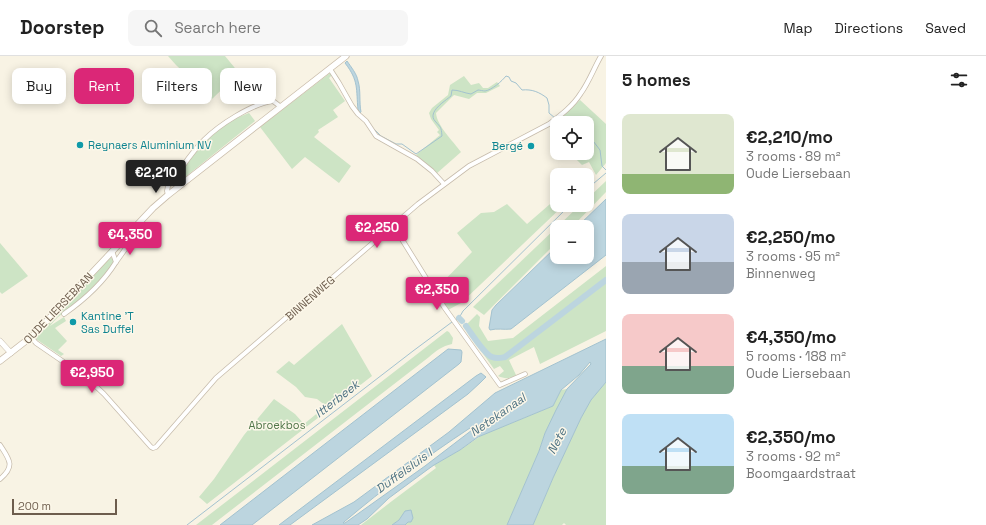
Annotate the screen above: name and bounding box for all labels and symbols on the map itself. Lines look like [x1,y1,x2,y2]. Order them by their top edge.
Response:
place label: Reynaers Aluminium NV [88,138,211,152]
place label: Bergé [492,139,523,153]
marker: Reynaers Aluminium NV [75,140,85,150]
marker: Bergé [526,141,536,151]
pin: €2,210 [123,160,189,194]
pin: €2,250 [344,215,410,249]
pin: €4,350 [97,222,163,256]
street label: OUDE LIERSEBAAN [20,269,96,347]
street label: BINNENWEG [282,273,338,323]
pin: €2,350 [404,277,470,311]
place label: Kantine 'T Sas Duffel [81,309,134,336]
marker: Kantine 'T Sas Duffel [68,317,78,327]
pin: €2,950 [59,360,125,394]
water label: Itterbeek [311,376,364,421]
water label: Netekanaal [467,389,531,440]
park label: Abroekbos [249,418,306,432]
water label: Nete [544,424,571,457]
water label: Duffelsluis I [373,444,437,497]
scale bar [12,497,117,516]

